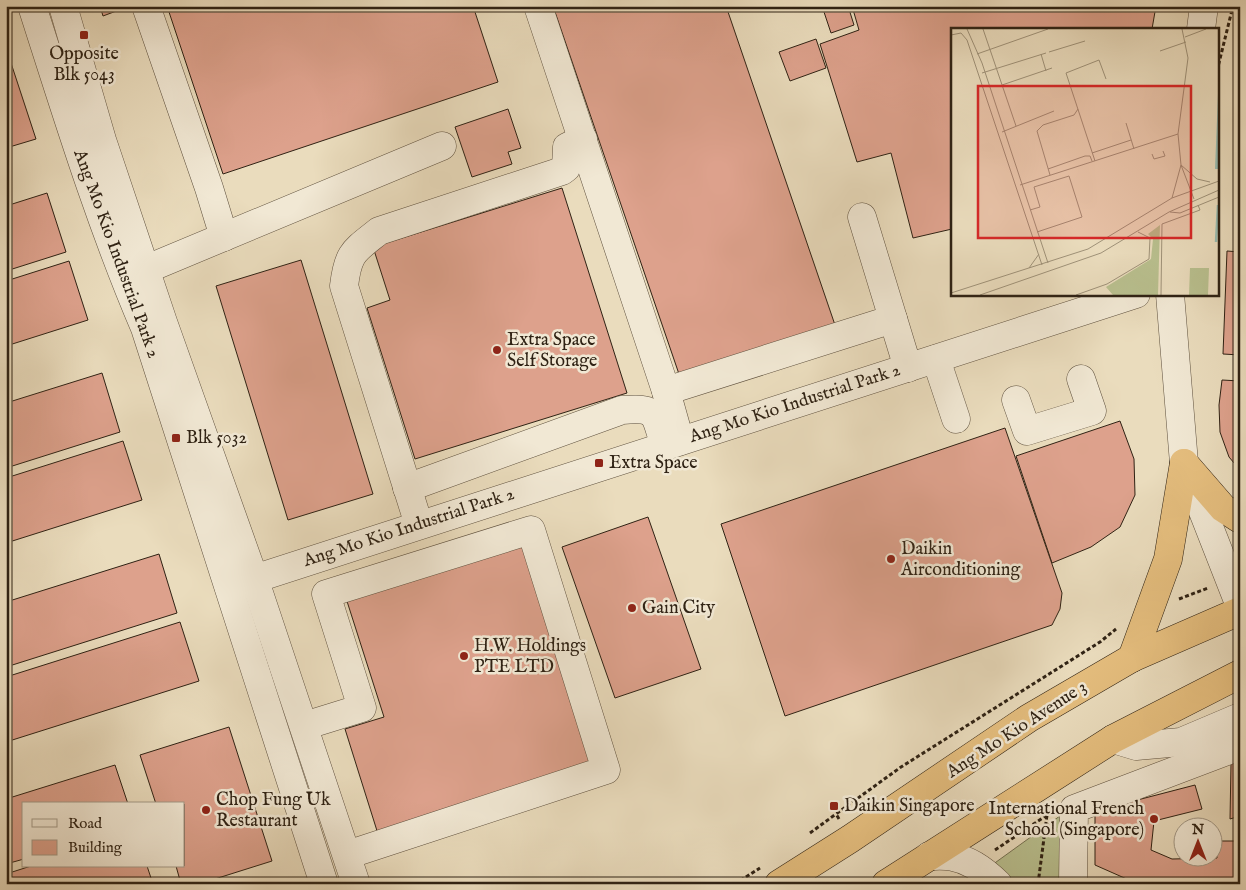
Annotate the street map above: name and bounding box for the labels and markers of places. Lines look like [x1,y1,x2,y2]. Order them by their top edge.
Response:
marker: Opposite Blk 5043 [78,29,90,41]
place label: Opposite Blk 5043 [49,43,119,87]
place label: Extra Space Self Storage [507,329,597,373]
marker: Extra Space Self Storage [491,344,503,356]
place label: Blk 5032 [186,427,247,450]
marker: Blk 5032 [170,432,182,444]
place label: Extra Space [609,452,697,475]
marker: Extra Space [593,457,605,469]
place label: Daikin Airconditioning [900,538,1020,582]
marker: Daikin Airconditioning [885,553,897,565]
place label: Gain City [642,597,715,620]
marker: Gain City [626,602,638,614]
place label: H.W. Holdings PTE LTD [474,635,586,679]
marker: H.W. Holdings PTE LTD [458,650,470,662]
place label: Chop Fung Uk Restaurant [216,789,331,833]
place label: Daikin Singapore [844,795,974,818]
place label: International French School (Singapore) [989,798,1144,842]
marker: Daikin Singapore [828,800,840,812]
marker: Chop Fung Uk Restaurant [200,804,212,816]
marker: International French School (Singapore) [1148,813,1160,825]

